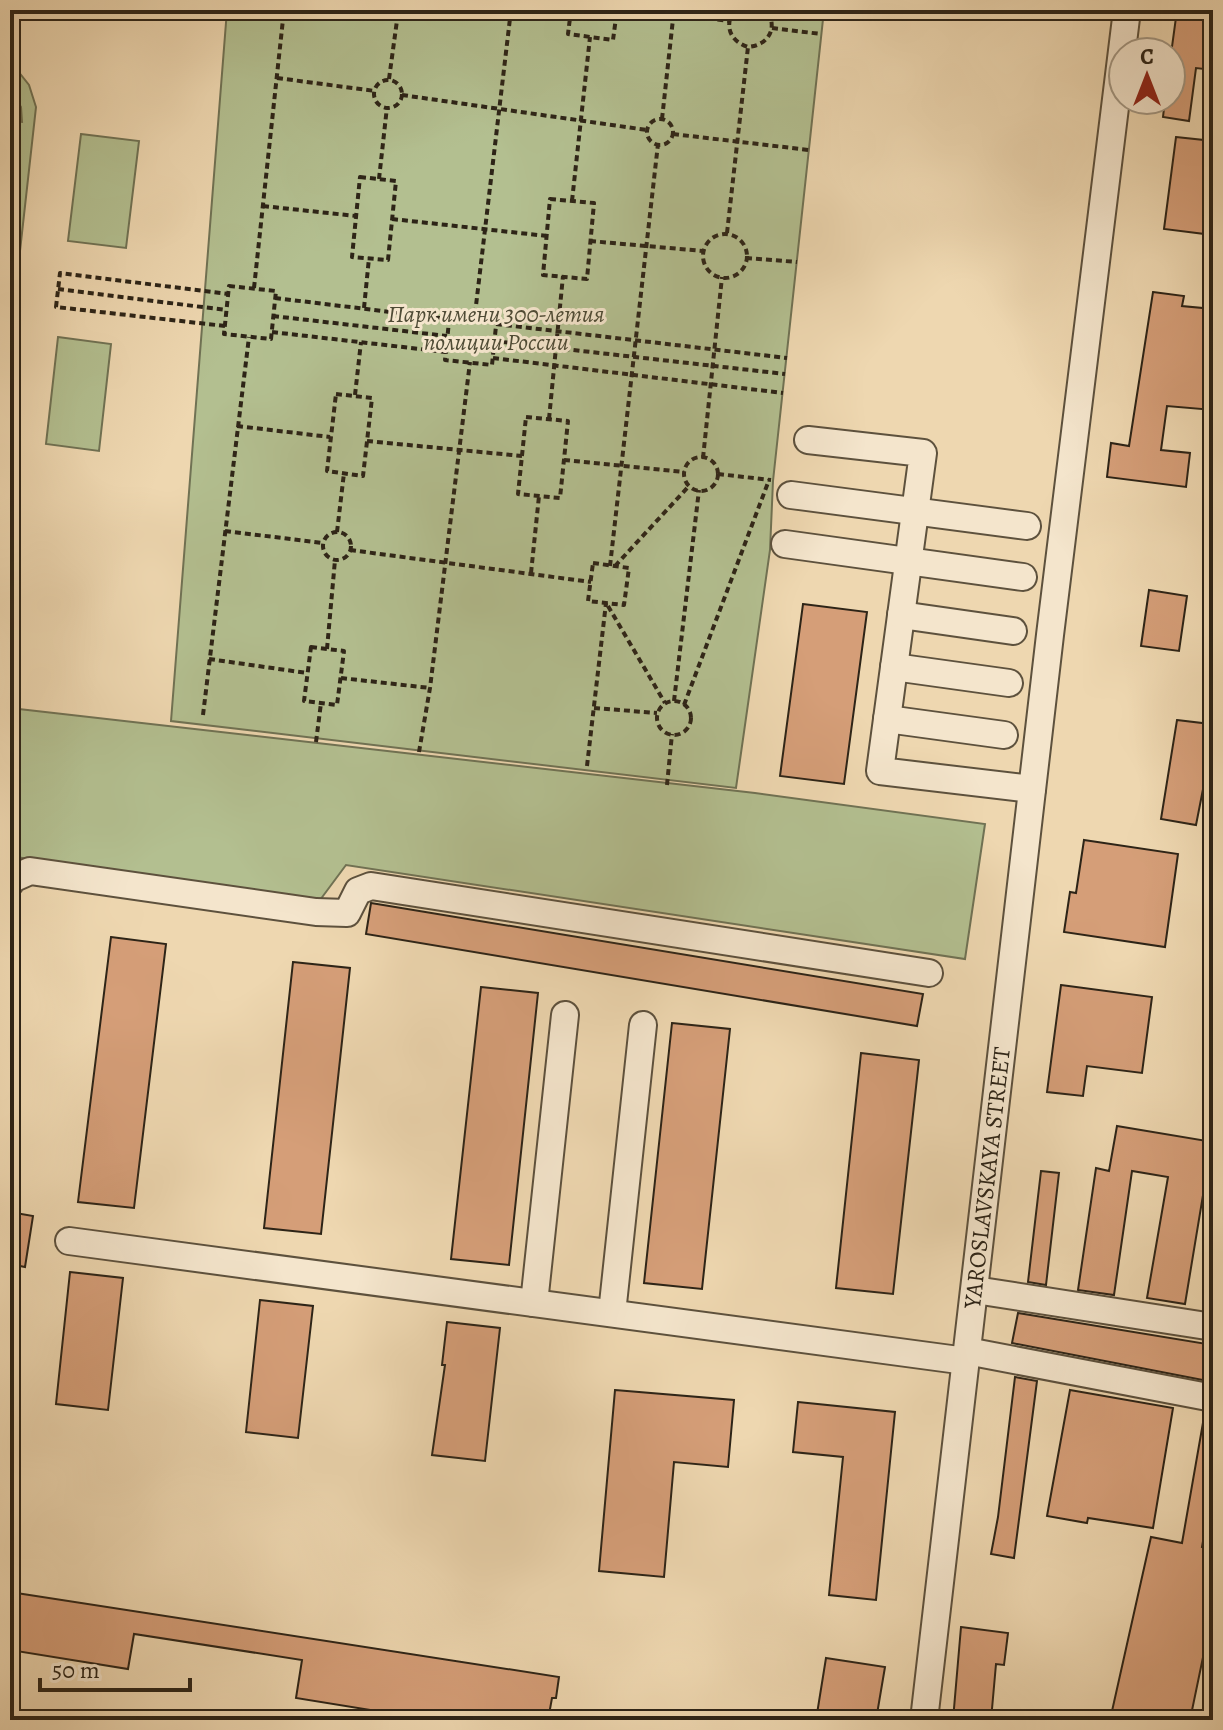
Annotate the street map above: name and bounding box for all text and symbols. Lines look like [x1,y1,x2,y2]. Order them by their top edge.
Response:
north arrow [1107,36,1187,116]
text: С [1140,42,1154,72]
park label: Парк имени 300-летия полиции России [387,298,605,358]
street label: YAROSLAVSKAYA STREET [956,1045,1018,1311]
scale bar [40,1642,190,1692]
text: 50 m [52,1654,100,1686]

